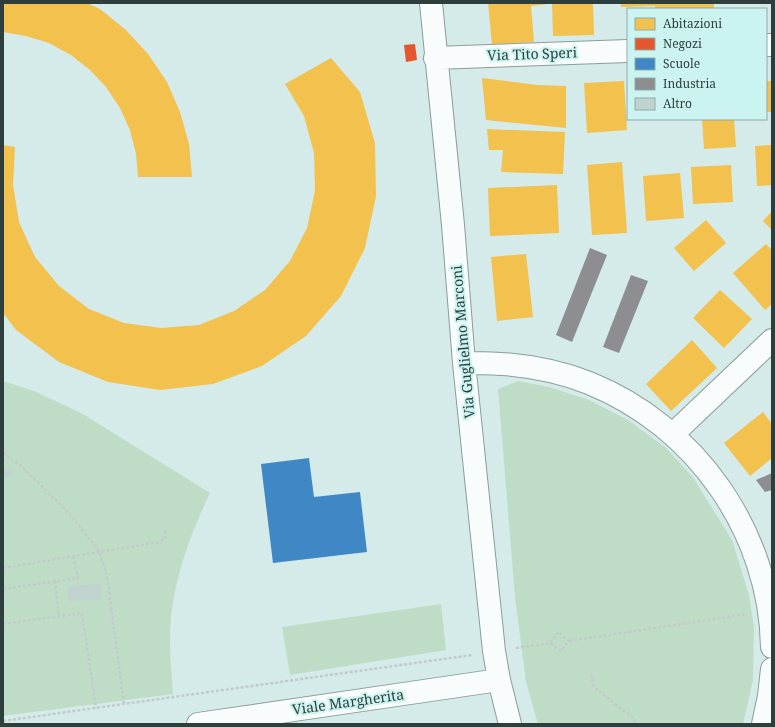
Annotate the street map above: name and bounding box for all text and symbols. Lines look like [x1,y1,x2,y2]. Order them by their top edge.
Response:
legend [627,8,767,120]
text: Abitazioni [663,15,722,32]
text: Negozi [663,35,702,52]
street label: Via Tito Speri [487,42,578,65]
text: Scuole [663,55,700,72]
text: Industria [663,75,716,92]
text: Altro [663,95,692,112]
street label: Via Guglielmo Marconi [446,264,479,419]
street label: Viale Margherita [291,684,405,719]

